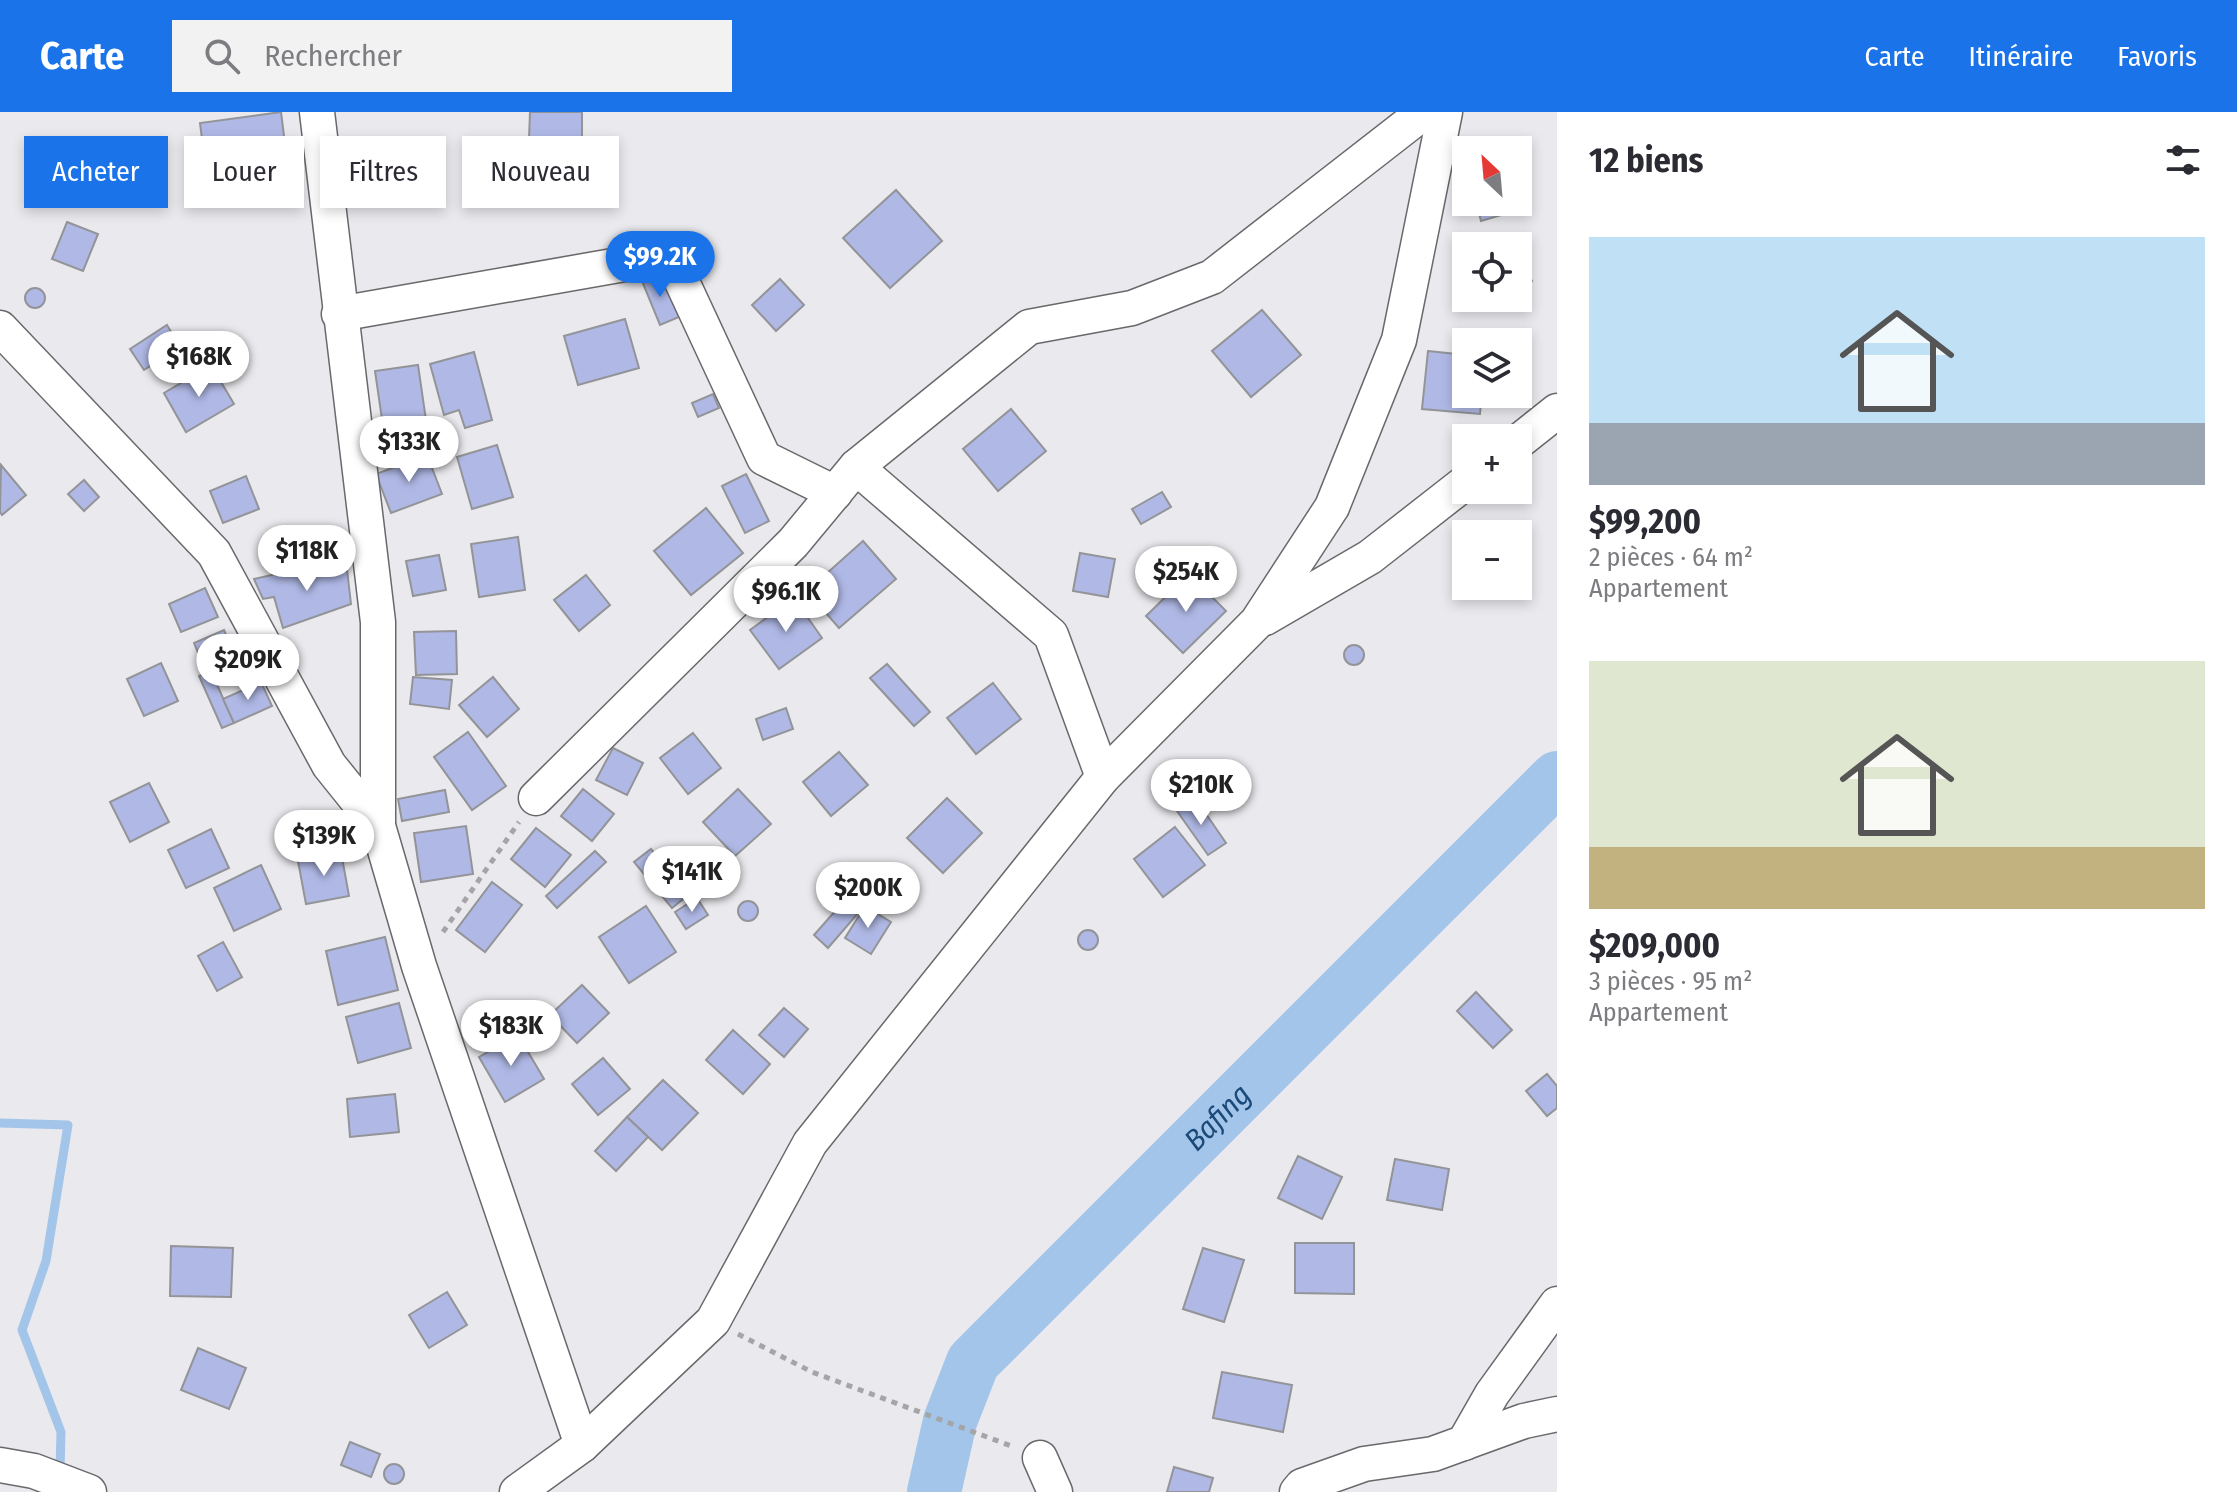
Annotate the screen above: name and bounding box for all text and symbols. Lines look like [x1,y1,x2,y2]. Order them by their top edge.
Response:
search box [172,20,732,92]
text: Carte [40,33,124,79]
icon: search [200,34,244,78]
text: Rechercher [264,38,402,74]
text: Carte [1865,40,1925,73]
text: Itinéraire [1969,40,2073,73]
text: Favoris [2117,40,2197,73]
chip: Acheter [24,136,168,208]
chip: Louer [184,136,304,208]
chip: Filtres [320,136,446,208]
chip: Nouveau [462,136,619,208]
north arrow [1452,136,1532,216]
map controls [1452,136,1532,600]
icon: filters [2161,138,2205,182]
text: 12 biens [1589,140,1703,181]
pin: $99.2K [595,231,725,299]
button: locate [1452,232,1532,312]
text: $99.2K [624,241,696,272]
icon: home [1825,289,1969,433]
button: layers [1452,328,1532,408]
pin: $168K [143,331,255,399]
text: $168K [166,341,232,372]
pin: $133K [353,416,465,484]
button: + [1452,424,1532,504]
text: $133K [378,426,440,457]
text: $99,200 [1589,501,1701,542]
button: − [1452,520,1532,600]
pin: $118K [251,525,363,593]
text: $118K [276,535,338,566]
text: 2 pièces · 64 m² [1589,542,1753,573]
pin: $254K [1130,546,1242,614]
text: $254K [1153,556,1219,587]
pin: $96.1K [721,566,851,634]
text: Appartement [1589,573,1728,604]
text: $96.1K [751,576,821,607]
pin: $209K [192,634,304,702]
text: $209K [214,644,282,675]
icon: home [1825,713,1969,857]
pin: $210K [1145,759,1257,827]
text: $210K [1169,769,1233,800]
pin: $139K [268,810,380,878]
text: $139K [292,820,356,851]
pin: $141K [636,846,748,914]
text: $141K [662,856,722,887]
pin: $200K [812,862,924,930]
text: $200K [834,872,902,903]
text: $209,000 [1589,925,1720,966]
text: 3 pièces · 95 m² [1589,966,1752,997]
text: Appartement [1589,997,1728,1028]
pin: $183K [455,1000,567,1068]
text: $183K [479,1010,543,1041]
water label: Bafing [1177,1077,1258,1158]

